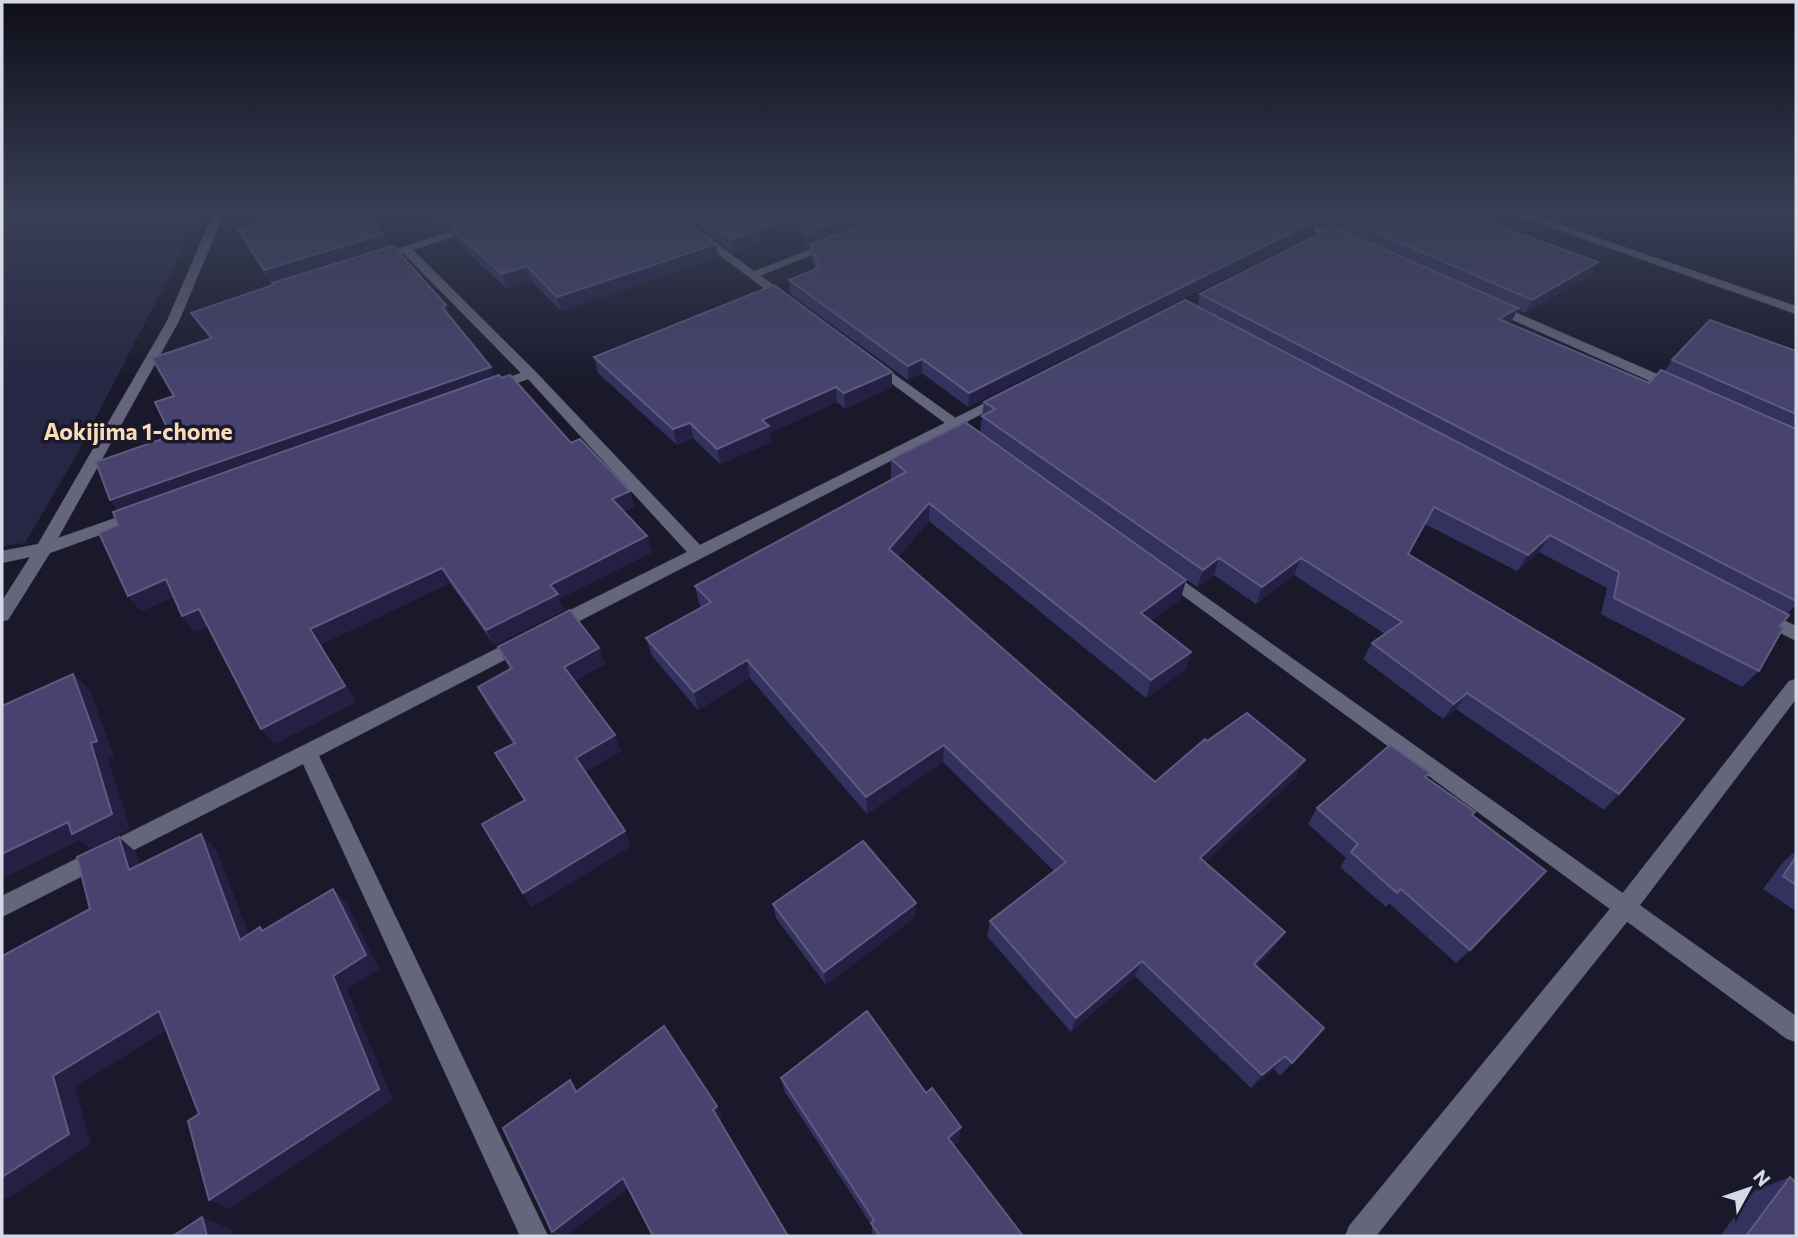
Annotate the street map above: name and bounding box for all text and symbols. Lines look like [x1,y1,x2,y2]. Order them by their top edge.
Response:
district label: Aokijima 1-chome [43,417,233,445]
north arrow [1714,1154,1784,1224]
text: N [1749,1165,1776,1191]

